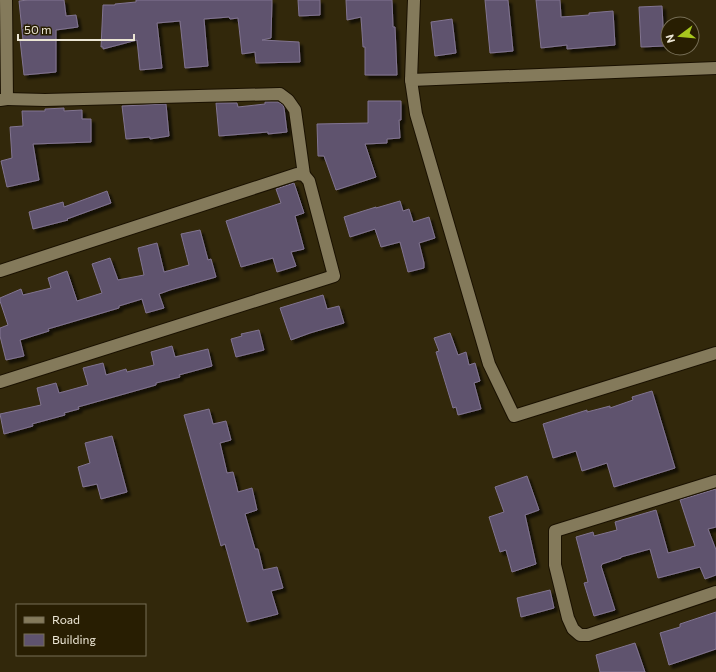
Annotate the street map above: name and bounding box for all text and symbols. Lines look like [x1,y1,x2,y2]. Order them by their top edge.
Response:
scale bar [18,16,134,42]
north arrow [660,16,700,56]
text: 50 m [24,22,52,36]
text: N [663,33,677,45]
legend [16,604,146,656]
text: Road [52,612,80,626]
text: Building [52,632,96,646]

